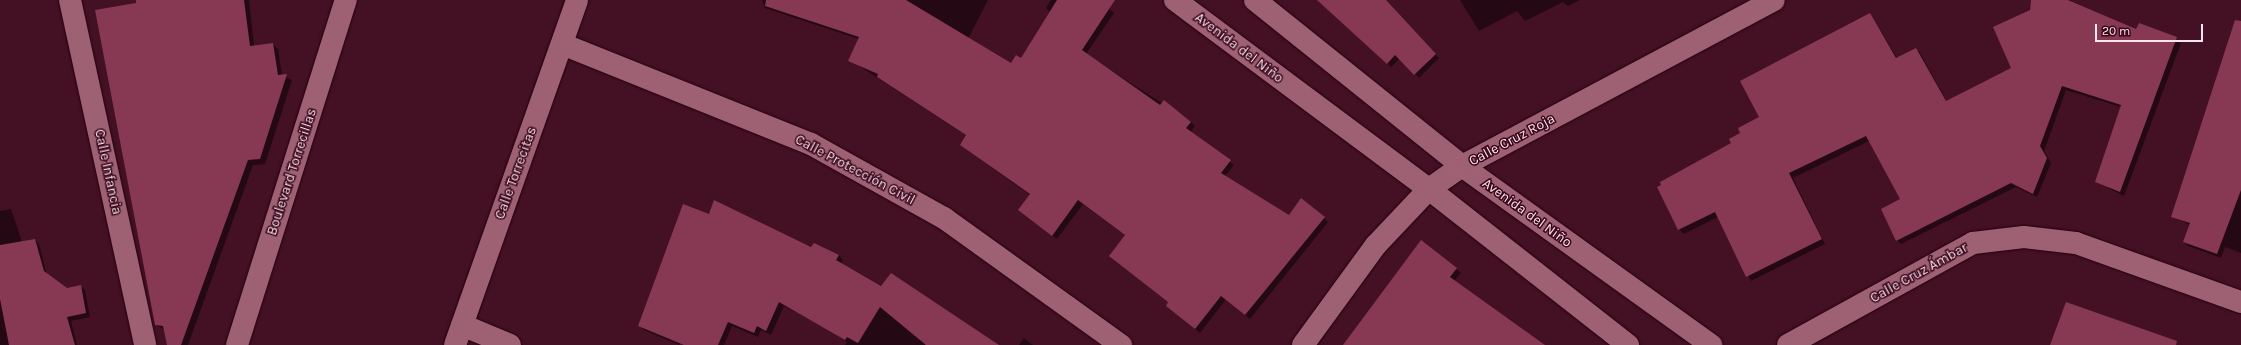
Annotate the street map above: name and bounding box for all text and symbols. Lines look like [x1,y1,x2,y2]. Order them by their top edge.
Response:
street label: Avenida del Niño [1191,9,1287,87]
scale bar [2097,16,2205,42]
text: 20 m [2102,24,2130,38]
street label: Boulevard Torrecillas [264,106,320,238]
street label: Calle Cruz Roja [1466,110,1558,170]
street label: Calle Torrecitas [491,124,541,222]
street label: Calle Infancia [91,128,125,216]
street label: Calle Protección Civil [792,131,918,209]
street label: Avenida del Niño [1479,175,1575,251]
street label: Calle Cruz Ámbar [1867,239,1971,307]

